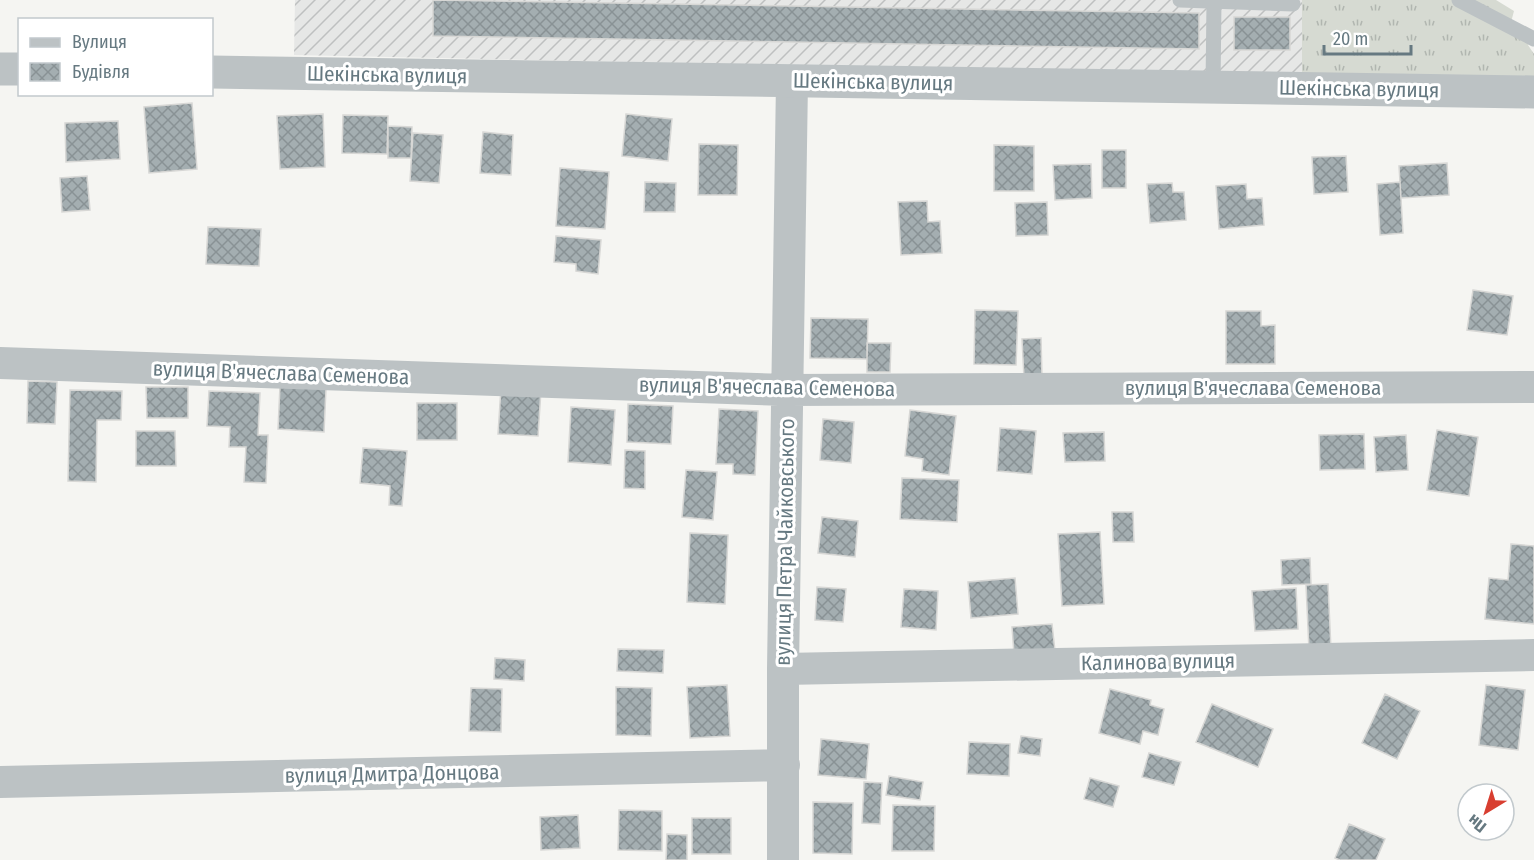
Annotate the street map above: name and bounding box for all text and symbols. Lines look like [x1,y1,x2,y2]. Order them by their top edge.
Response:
legend [18,18,213,96]
scale bar [1324,18,1411,56]
text: 20 m [1333,28,1368,50]
text: Вулиця [72,31,127,53]
text: Будівля [72,61,130,83]
street label: Шекінська вулиця [307,61,467,89]
street label: Шекінська вулиця [793,68,953,96]
street label: Шекінська вулиця [1279,75,1439,103]
street label: вулиця В'ячеслава Семенова [152,356,410,390]
street label: вулиця В'ячеслава Семенова [639,372,895,402]
street label: вулиця В'ячеслава Семенова [1125,375,1381,401]
street label: вулиця Петра Чайковського [770,418,800,666]
street label: Калинова вулиця [1081,648,1235,676]
street label: вулиця Дмитра Донцова [284,759,500,789]
north arrow [1456,782,1516,842]
text: Пн [1464,810,1490,836]

